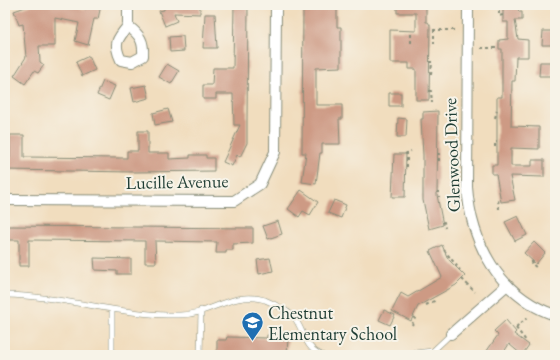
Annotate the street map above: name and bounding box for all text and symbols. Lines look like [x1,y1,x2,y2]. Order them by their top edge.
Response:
street label: Glenwood Drive [438,97,465,213]
street label: Lucille Avenue [125,169,229,194]
place label: Chestnut Elementary School [268,301,397,345]
school or university icon: Chestnut Elementary School [239,310,265,343]

